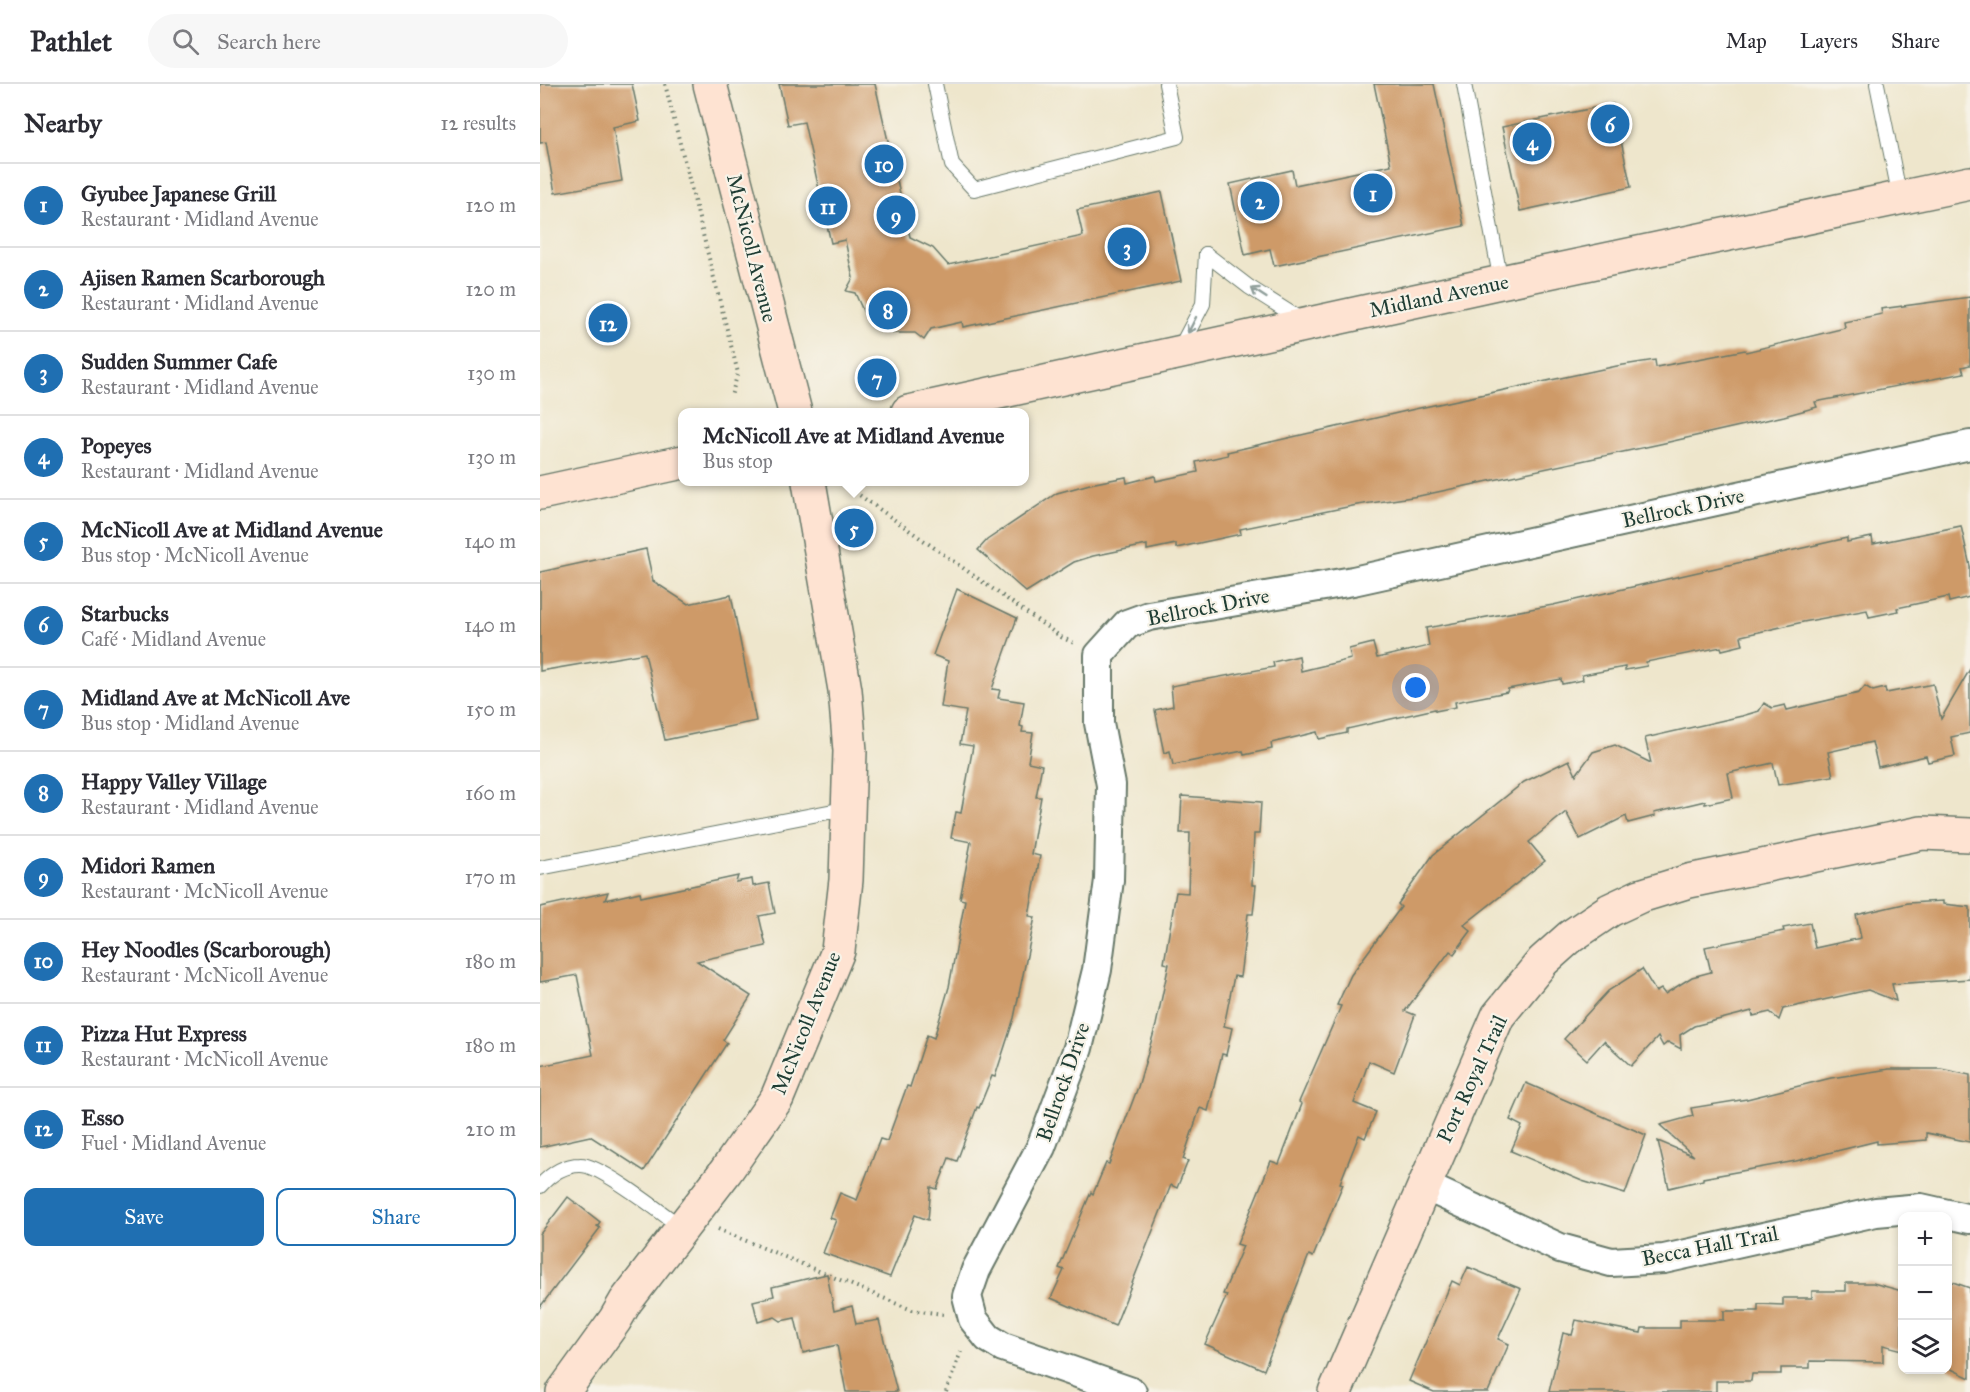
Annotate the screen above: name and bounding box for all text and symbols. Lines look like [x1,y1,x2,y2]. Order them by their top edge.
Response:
search box [148,14,568,68]
text: Pathlet [30,24,112,59]
icon: search [169,25,202,58]
text: Search here [217,28,321,55]
text: Map [1726,28,1767,54]
text: Layers [1800,28,1858,54]
text: Share [1891,28,1940,54]
pin: 6 [1590,102,1630,147]
text: Nearby [24,107,102,139]
text: 12 results [441,111,516,135]
pin: 4 [1512,120,1552,164]
pin: 10 [864,142,904,187]
pin: 1 [1354,170,1392,216]
street label: McNicoll Avenue [721,171,783,325]
pin: 2 [1240,178,1280,224]
text: Gyubee Japanese Grill [81,180,276,207]
pin: 11 [808,184,848,228]
pin: 9 [876,192,916,238]
text: 1 [40,193,47,217]
text: 120 m [465,193,516,217]
text: Restaurant · Midland Avenue [81,207,319,231]
pin: 3 [1108,224,1146,270]
text: Ajisen Ramen Scarborough [81,264,325,291]
street label: Midland Avenue [1367,268,1511,323]
text: 2 [39,277,48,301]
text: 120 m [465,277,516,301]
one-way arrow [1251,287,1268,299]
pin: 8 [868,288,908,332]
text: Restaurant · Midland Avenue [81,291,319,315]
pin: 12 [588,300,628,346]
one-way arrow [1185,316,1197,334]
text: Sudden Summer Cafe [81,348,277,375]
pin: 7 [858,356,896,400]
text: 3 [40,361,48,385]
text: 130 m [467,361,516,385]
text: Restaurant · Midland Avenue [81,375,319,399]
popup [678,408,1029,486]
text: McNicoll Ave at Midland Avenue [703,422,1004,449]
text: Popeyes [81,432,152,459]
text: 4 [38,445,49,469]
text: 130 m [467,445,516,469]
text: Bus stop [703,449,773,473]
text: Restaurant · Midland Avenue [81,459,319,483]
street label: Bellrock Drive [1620,482,1747,534]
pin: 5 [834,506,874,550]
text: McNicoll Ave at Midland Avenue [81,516,383,543]
text: 5 [39,529,48,553]
text: 140 m [464,529,516,553]
text: Bus stop · McNicoll Avenue [81,543,309,567]
street label: Bellrock Drive [1145,582,1272,632]
text: Starbucks [81,600,169,627]
text: 6 [38,613,49,637]
text: 140 m [464,613,516,637]
text: Café · Midland Avenue [81,627,266,651]
your location [1401,673,1430,702]
text: Midland Ave at McNicoll Ave [81,684,350,711]
text: 7 [38,697,49,721]
text: 150 m [466,697,516,721]
text: Bus stop · Midland Avenue [81,711,299,735]
text: Happy Valley Village [81,768,267,795]
text: 8 [38,781,49,805]
text: 160 m [465,781,516,805]
text: Restaurant · Midland Avenue [81,795,319,819]
text: Midori Ramen [81,852,215,879]
text: 9 [38,865,49,889]
text: 170 m [465,865,516,889]
text: Restaurant · McNicoll Avenue [81,879,328,903]
text: Hey Noodles (Scarborough) [81,936,331,963]
street label: McNicoll Avenue [765,947,847,1098]
text: 10 [34,949,53,973]
text: 180 m [465,949,516,973]
text: Restaurant · McNicoll Avenue [81,963,328,987]
street label: Port Royal Trail [1431,1011,1513,1147]
street label: Bellrock Drive [1030,1019,1096,1145]
text: Pizza Hut Express [81,1020,247,1047]
text: 11 [36,1033,51,1057]
text: 180 m [465,1033,516,1057]
text: Restaurant · McNicoll Avenue [81,1047,328,1071]
text: Esso [81,1104,124,1131]
text: 12 [35,1117,52,1141]
text: 210 m [466,1117,516,1141]
text: Fuel · Midland Avenue [81,1131,266,1155]
button: Save [24,1188,264,1246]
button: Share [276,1188,516,1246]
map controls [1898,1212,1952,1374]
button: + [1898,1212,1952,1266]
street label: Becca Hall Trail [1639,1220,1781,1272]
button: − [1898,1266,1952,1320]
button: layers [1898,1320,1952,1374]

